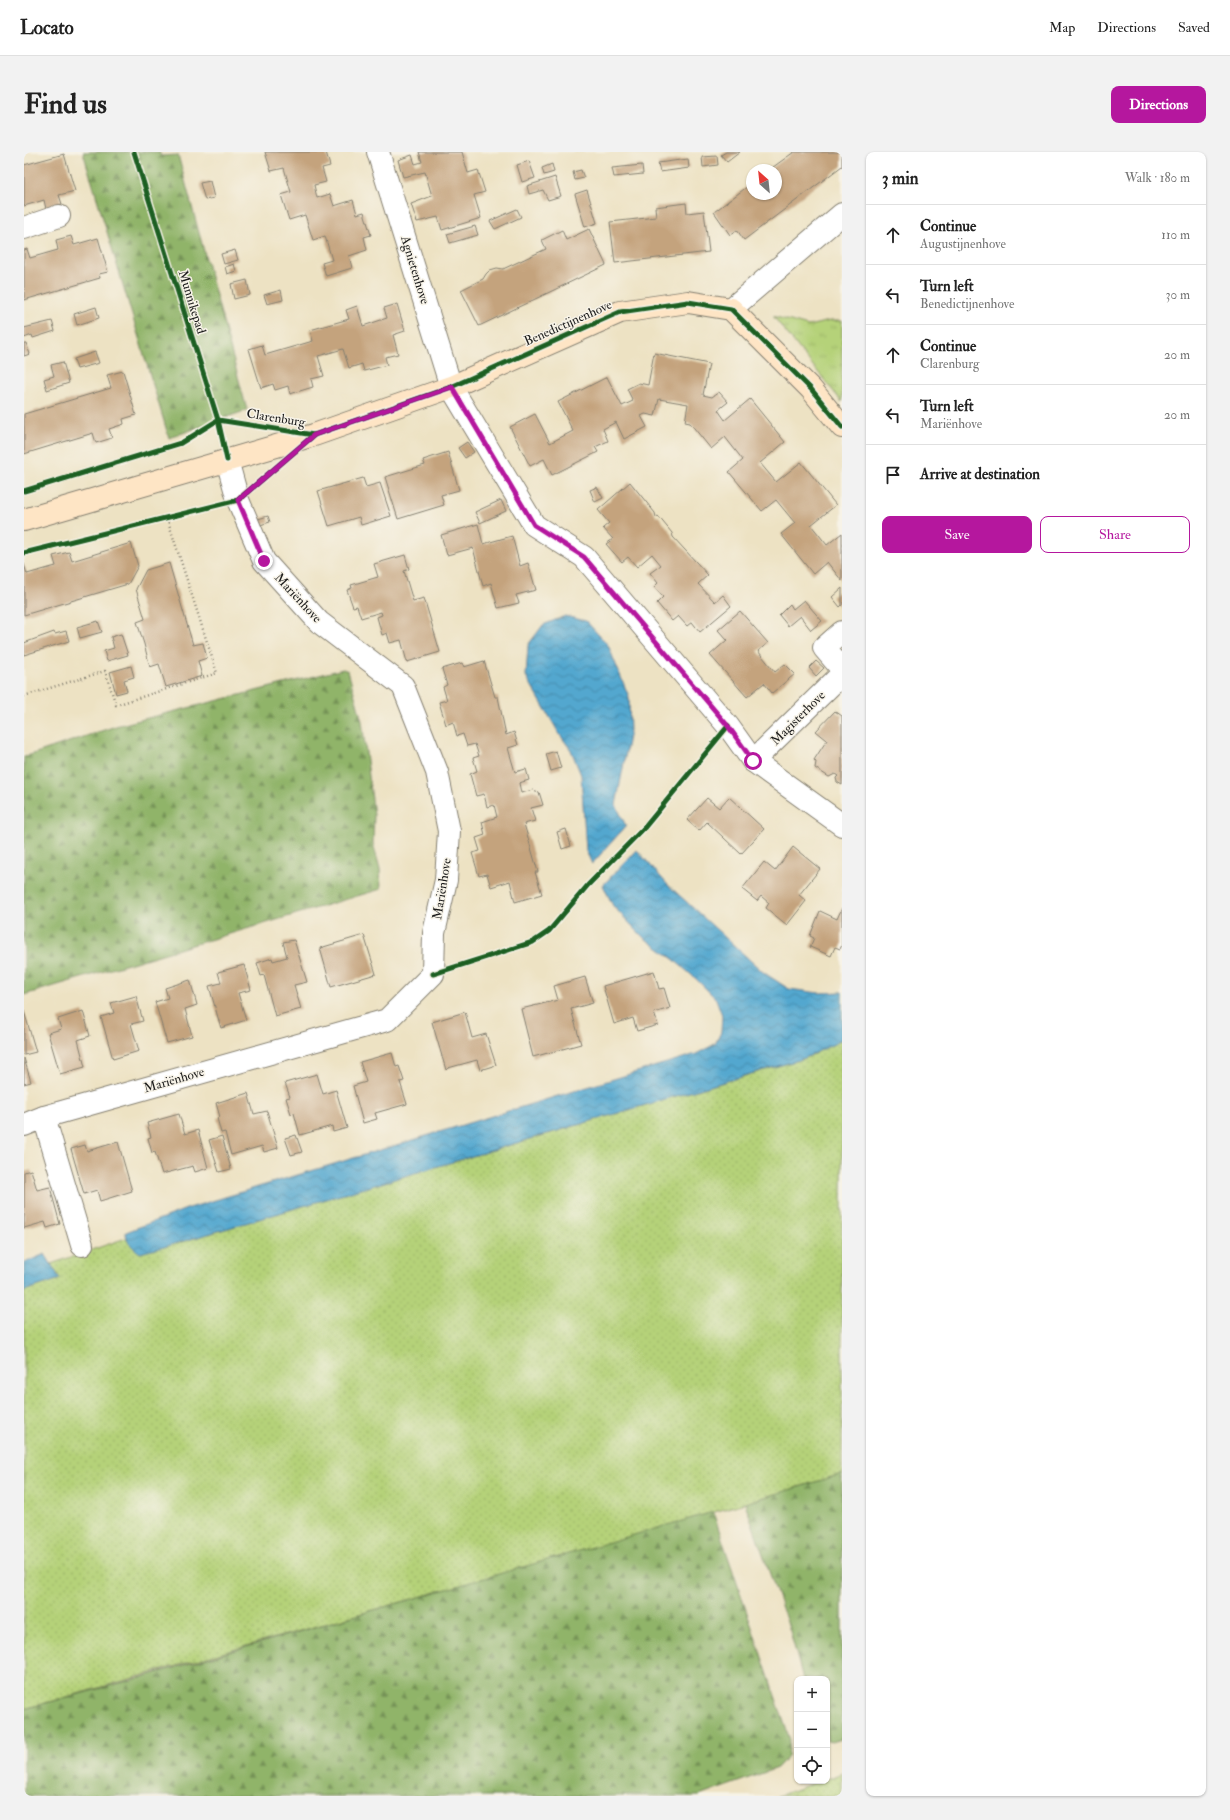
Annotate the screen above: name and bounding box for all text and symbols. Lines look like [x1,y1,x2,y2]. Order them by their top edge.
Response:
text: Locato [20,16,74,40]
text: Map [1049,19,1075,36]
text: Directions [1097,19,1156,36]
text: Saved [1178,19,1210,36]
button: Directions [1111,86,1206,123]
text: Find us [24,87,107,122]
north arrow [746,164,782,200]
text: 3 min [882,168,919,189]
text: Walk · 180 m [1125,170,1190,186]
text: Continue [920,217,976,236]
icon: ahead [882,224,904,246]
text: 110 m [1161,227,1190,243]
street label: Agnietenhove [397,233,433,307]
text: Augustijnenhove [920,236,1006,252]
street label: Munnikepad [174,268,209,337]
text: Turn left [920,277,974,296]
icon: left [882,284,904,306]
text: 30 m [1166,287,1190,303]
street label: Benedictijnenhove [522,296,615,350]
text: Benedictijnenhove [920,296,1015,312]
text: Continue [920,337,976,356]
icon: ahead [882,344,904,366]
text: 20 m [1164,347,1190,363]
text: Clarenburg [920,356,979,372]
text: Turn left [920,397,974,416]
icon: left [882,404,904,426]
street label: Clarenburg [245,405,307,431]
text: 20 m [1164,407,1190,423]
text: Mariënhove [920,416,982,432]
icon: arrive [882,464,904,486]
text: Arrive at destination [920,465,1040,484]
button: Save [882,516,1032,553]
button: Share [1040,516,1190,553]
route end [255,552,273,570]
street label: Mariënhove [271,570,325,627]
street label: Magisterhove [767,687,829,749]
route start [744,752,762,770]
street label: Mariënhove [429,857,455,921]
street label: Mariënhove [142,1064,207,1096]
map controls [794,1676,830,1784]
button: + [794,1676,830,1712]
button: − [794,1712,830,1748]
button: locate [794,1748,830,1784]

